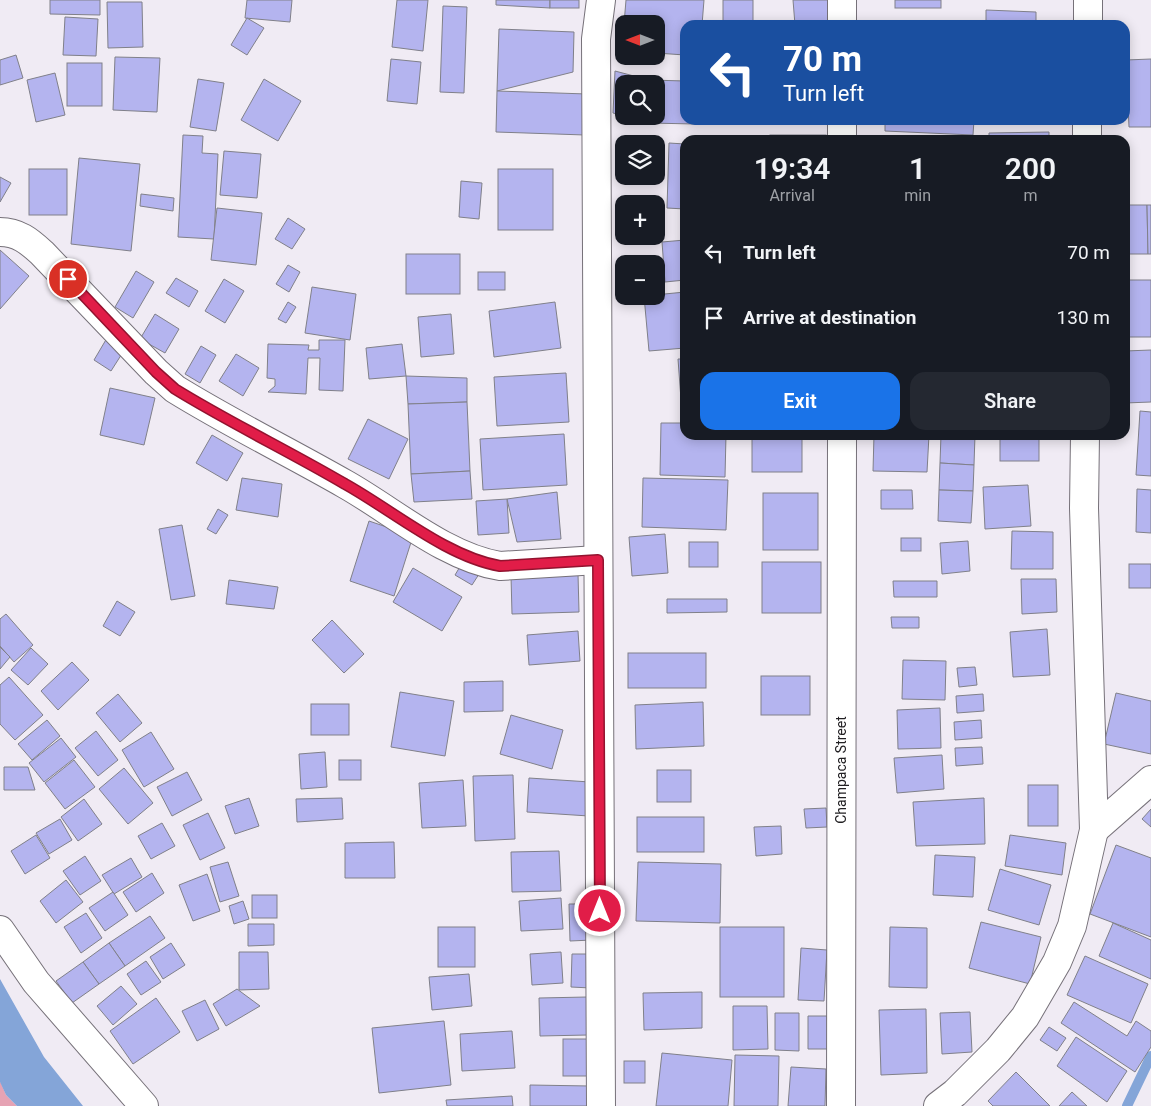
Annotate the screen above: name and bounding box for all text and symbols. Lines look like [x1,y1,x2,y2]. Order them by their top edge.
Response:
north arrow [615,15,665,65]
map controls [615,15,665,305]
text: 70 m [783,39,862,80]
icon: left [700,40,765,105]
button: search [615,75,665,125]
text: Turn left [783,81,864,106]
button: layers [615,135,665,185]
text: 19:34 [754,151,831,186]
text: 1 [909,151,926,186]
text: 200 [1005,151,1056,186]
text: Arrival [769,186,815,205]
text: min [904,186,931,205]
text: m [1023,186,1038,205]
button: + [615,195,665,245]
icon: left [700,239,728,267]
text: Turn left [743,241,816,264]
text: 70 m [1067,241,1110,264]
button: − [615,255,665,305]
pin [47,258,89,300]
icon: arrive [54,265,82,293]
icon: arrive [700,304,728,332]
text: Arrive at destination [743,306,916,329]
text: 130 m [1057,306,1110,329]
button: Exit [700,372,900,430]
button: Share [910,372,1110,430]
street label: Champaca Street [833,716,849,824]
position arrow [573,884,625,936]

